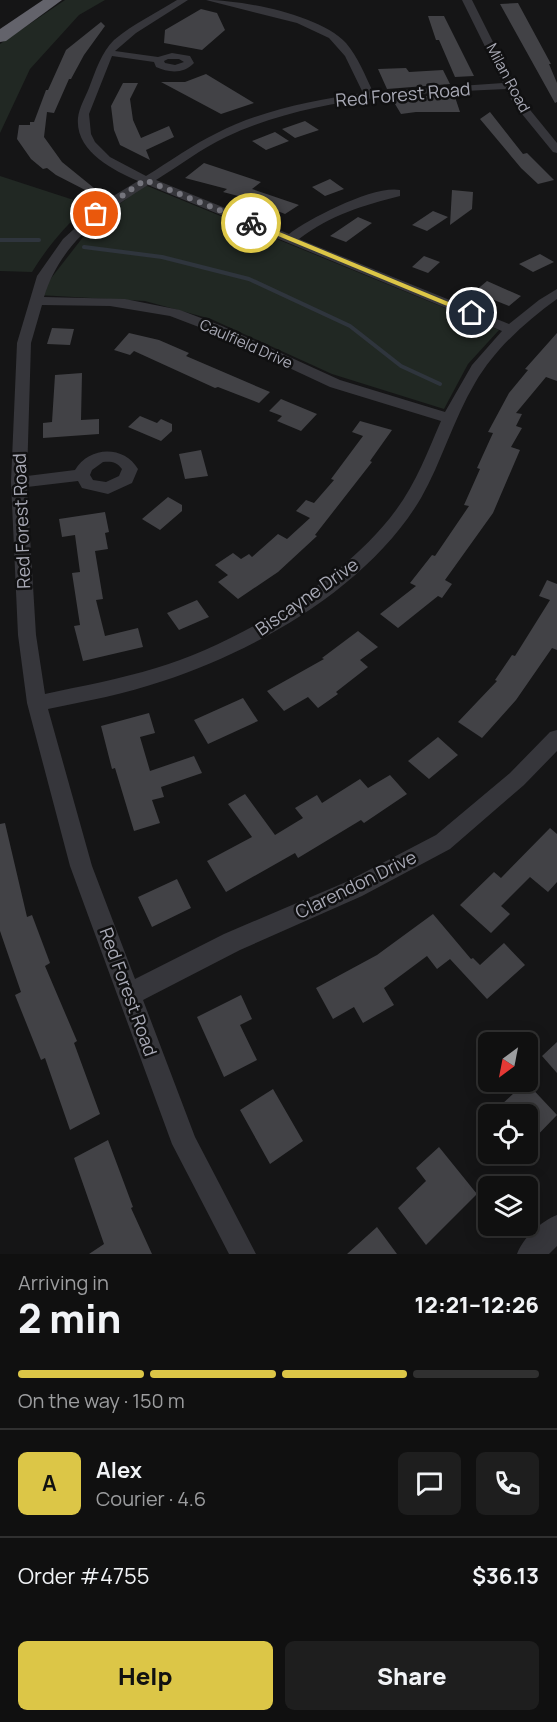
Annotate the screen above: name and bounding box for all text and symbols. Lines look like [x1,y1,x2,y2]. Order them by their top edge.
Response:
street label: Milan Road [481,40,535,116]
street label: Red Forest Road [334,76,471,112]
pin [70,188,121,239]
courier [221,193,281,253]
icon: bag [79,197,112,230]
icon: bike [235,207,268,240]
pin [446,287,497,338]
icon: home [455,296,488,329]
street label: Caulfield Drive [196,314,296,374]
street label: Red Forest Road [7,453,35,589]
street label: Biscayne Drive [250,552,363,641]
street label: Clarendon Drive [291,844,420,924]
street label: Red Forest Road [95,924,163,1059]
north arrow [478,1032,538,1092]
map controls [478,1032,538,1236]
button: locate [478,1104,538,1164]
button: layers [478,1176,538,1236]
text: Arriving in [18,1269,109,1296]
text: 12:21–12:26 [415,1290,539,1320]
text: 2 min [18,1291,121,1345]
text: On the way · 150 m [18,1387,185,1414]
button: chat [398,1452,461,1515]
button: phone [476,1452,539,1515]
text: Alex [96,1455,142,1485]
text: A [42,1468,57,1498]
text: Courier · 4.6 [96,1485,206,1512]
text: Order #4755 [18,1561,150,1591]
text: $36.13 [472,1561,539,1591]
button: Help [18,1641,273,1710]
button: Share [285,1641,539,1710]

